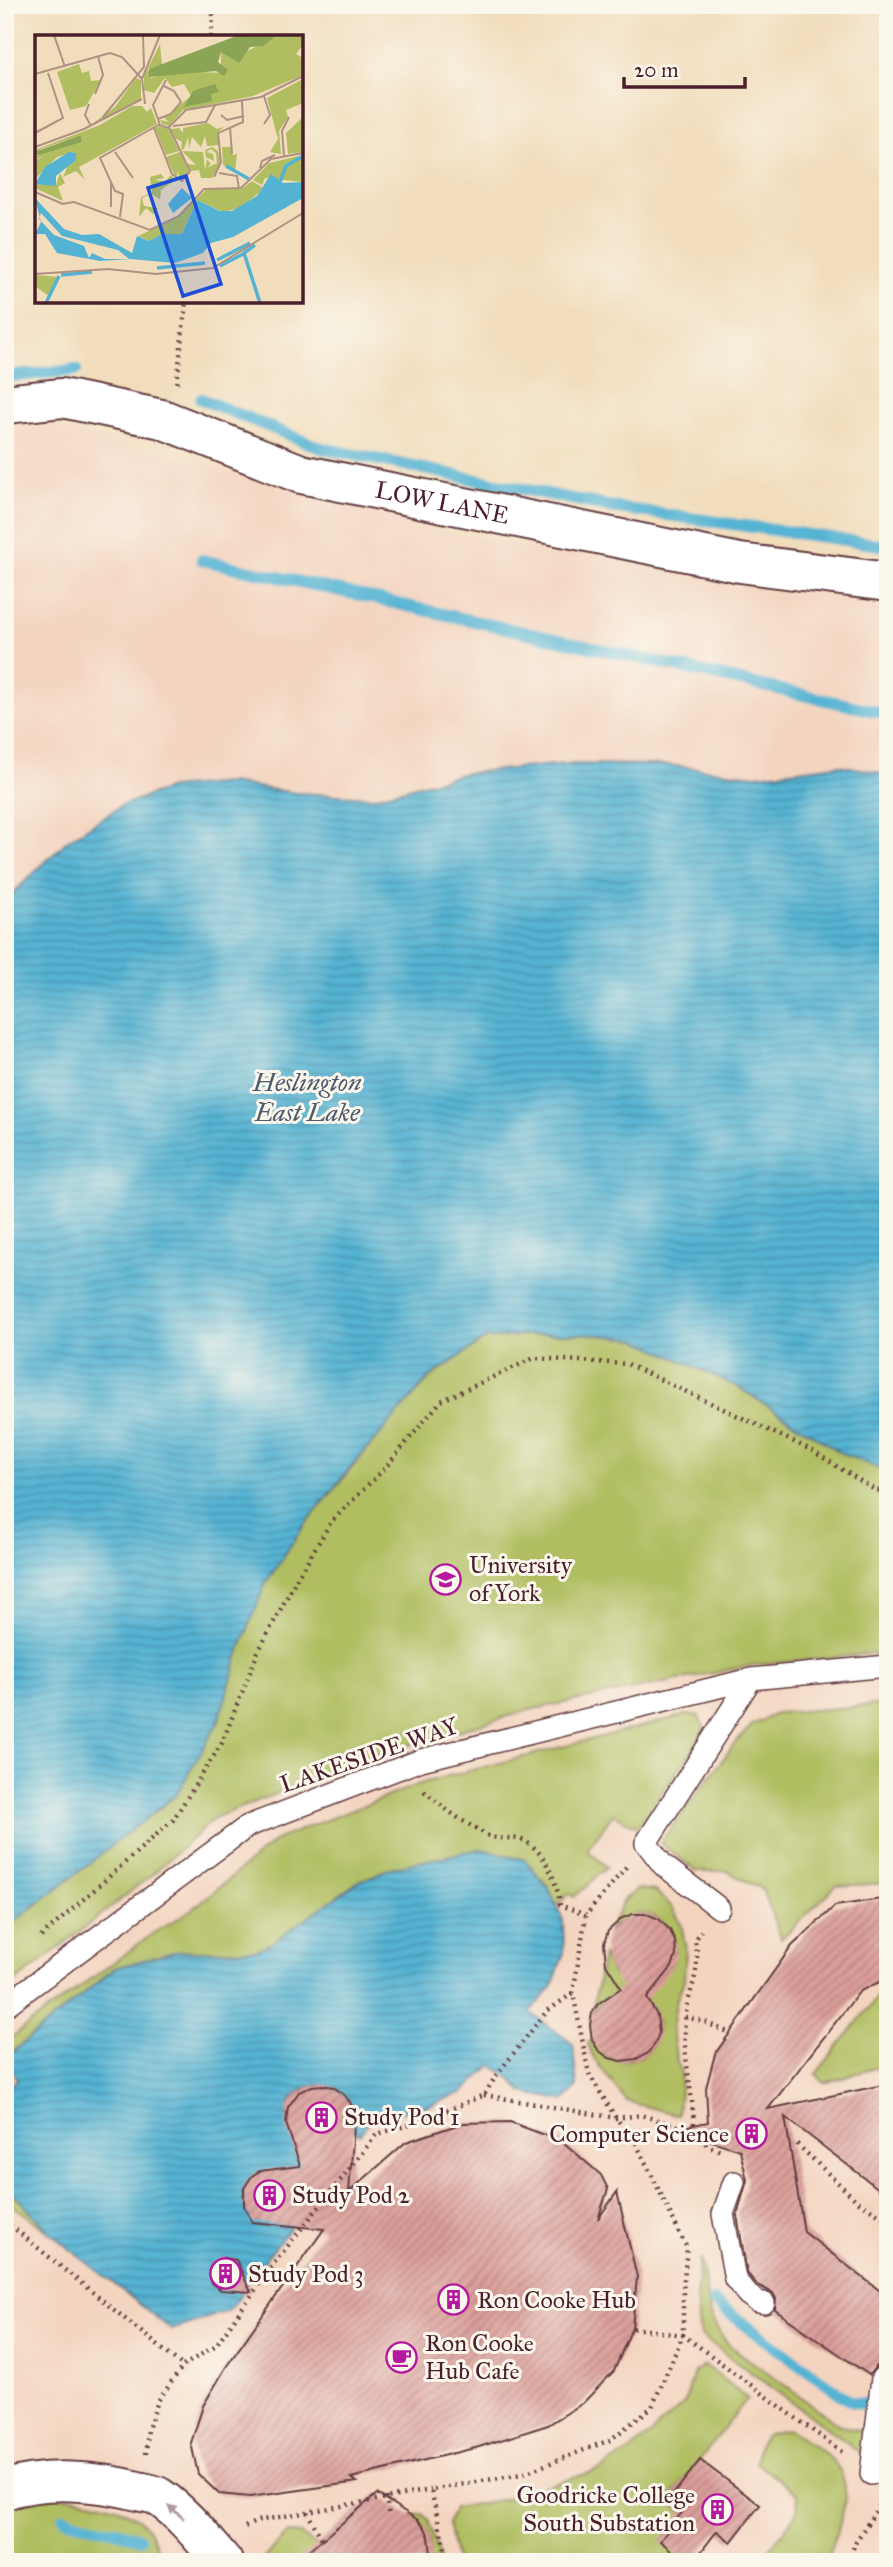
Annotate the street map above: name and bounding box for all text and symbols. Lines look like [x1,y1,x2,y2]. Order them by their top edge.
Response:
inset map [35,35,303,303]
scale bar [624,46,744,90]
text: 20 m [634,57,679,83]
street label: LOW LANE [373,474,512,531]
water label: Heslington East Lake [252,1066,362,1128]
place label: University of York [469,1550,573,1608]
school or university icon: University of York [429,1562,463,1596]
street label: LAKESIDE WAY [276,1710,463,1800]
building icon: Study Pod 1 [304,2100,338,2134]
place label: Study Pod 1 [344,2102,460,2132]
building icon: Computer Science [735,2117,769,2151]
place label: Computer Science [549,2119,729,2149]
building icon: Study Pod 2 [252,2178,286,2212]
place label: Study Pod 2 [292,2180,410,2210]
building icon: Study Pod 3 [208,2257,242,2291]
place label: Study Pod 3 [248,2259,364,2289]
building icon: Ron Cooke Hub [437,2283,471,2317]
place label: Ron Cooke Hub [477,2285,636,2315]
place label: Ron Cooke Hub Cafe [425,2328,534,2386]
cafe icon: Ron Cooke Hub Cafe [385,2340,419,2374]
place label: Goodricke College South Substation [516,2480,695,2538]
building icon: Goodricke College South Substation [701,2492,735,2526]
one-way arrow [168,2505,185,2520]

